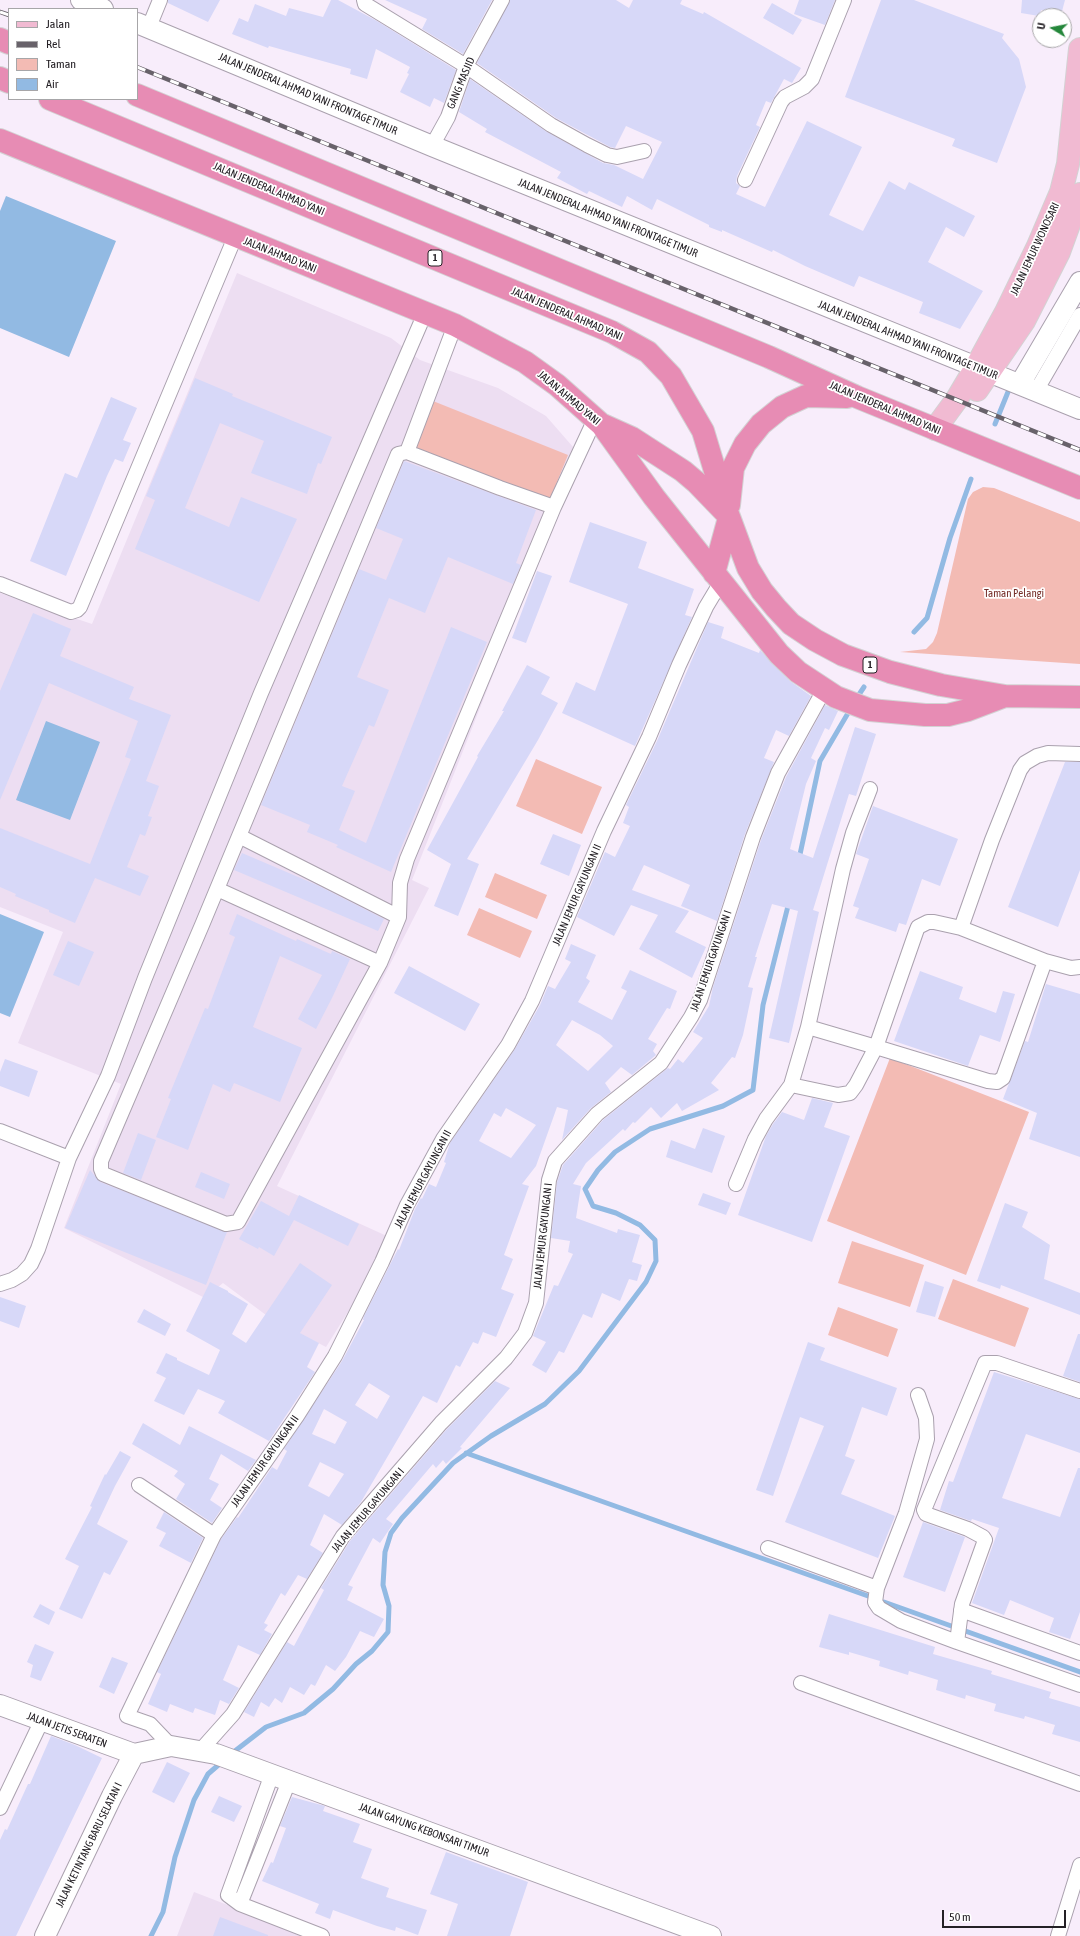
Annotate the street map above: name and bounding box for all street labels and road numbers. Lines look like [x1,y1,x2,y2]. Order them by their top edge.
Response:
street label: JALAN JENDERAL AHMAD YANI FRONTAGE TIMUR [217,50,399,138]
street label: GANG MASJID [444,55,478,111]
street label: JALAN JENDERAL AHMAD YANI [211,159,327,219]
street label: JALAN JENDERAL AHMAD YANI FRONTAGE TIMUR [516,176,700,260]
street label: JALAN JEMUR WONOSARI [1008,200,1062,298]
street label: JALAN AHMAD YANI [241,234,319,276]
road number: 1 [428,250,442,266]
street label: JALAN JENDERAL AHMAD YANI [509,284,625,344]
street label: JALAN JENDERAL AHMAD YANI FRONTAGE TIMUR [816,298,1000,382]
street label: JALAN AHMAD YANI [535,368,603,428]
street label: JALAN JENDERAL AHMAD YANI [827,378,943,438]
road number: 1 [863,657,877,673]
street label: JALAN JEMUR GAYUNGAN II [550,842,604,948]
street label: JALAN JEMUR GAYUNGAN I [687,909,735,1013]
street label: JALAN JEMUR GAYUNGAN II [392,1128,454,1230]
street label: JALAN JEMUR GAYUNGAN I [531,1183,555,1289]
street label: JALAN JEMUR GAYUNGAN II [228,1413,302,1509]
street label: JALAN JEMUR GAYUNGAN I [329,1465,407,1555]
street label: JALAN JETIS SERATEN [25,1709,109,1751]
street label: JALAN KETINTANG BARU SELATAN I [53,1780,125,1910]
street label: JALAN GAYUNG KEBONSARI TIMUR [357,1800,491,1860]

